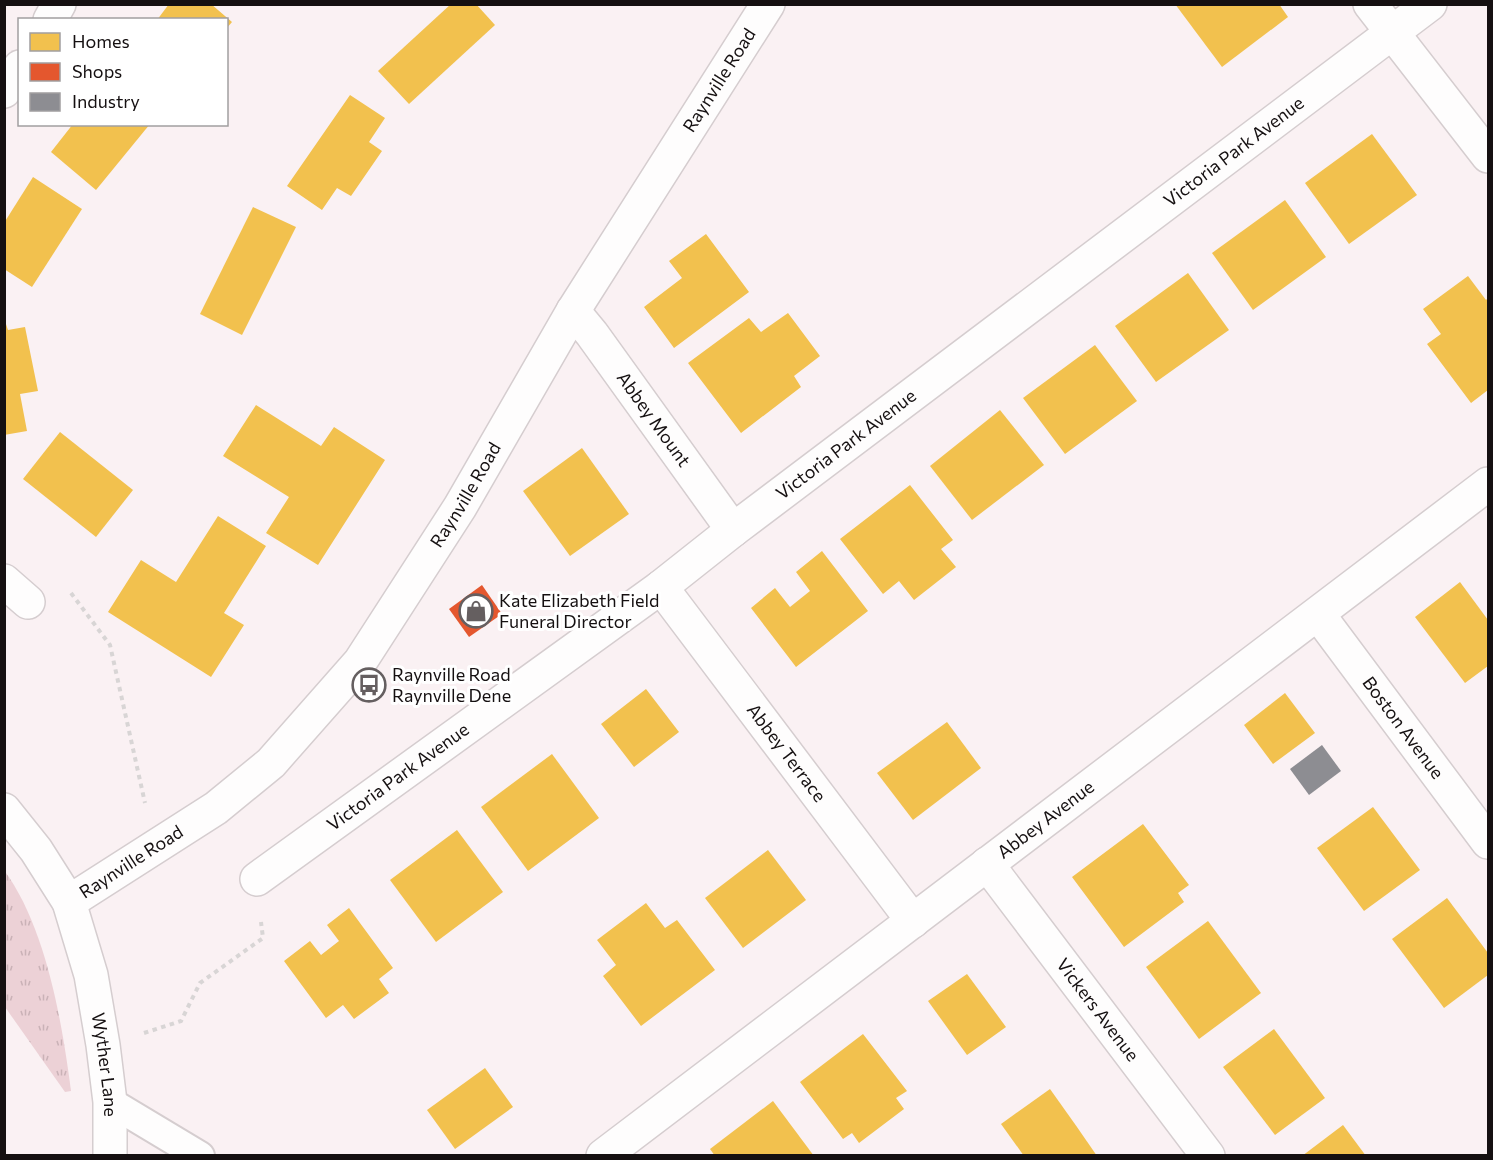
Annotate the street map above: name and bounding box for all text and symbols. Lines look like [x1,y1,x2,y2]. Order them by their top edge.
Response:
legend [18,18,228,126]
street label: Raynville Road [677,24,760,136]
text: Homes [72,30,130,52]
text: Shops [72,60,122,82]
text: Industry [72,90,140,112]
street label: Victoria Park Avenue [1159,91,1308,211]
street label: Abbey Mount [613,367,696,470]
street label: Victoria Park Avenue [771,384,920,504]
street label: Raynville Road [425,438,505,551]
place label: Kate Elizabeth Field Funeral Director [499,589,660,632]
shop icon: Kate Elizabeth Field Funeral Director [458,593,494,629]
place label: Raynville Road Raynville Dene [392,663,511,706]
bus stop icon: Raynville Road Raynville Dene [351,667,387,703]
street label: Boston Avenue [1358,672,1449,783]
street label: Abbey Terrace [743,699,831,806]
street label: Victoria Park Avenue [322,718,473,835]
street label: Abbey Avenue [992,775,1098,863]
street label: Raynville Road [75,820,187,903]
street label: Vickers Avenue [1052,953,1144,1065]
street label: Wyther Lane [88,1011,122,1117]

